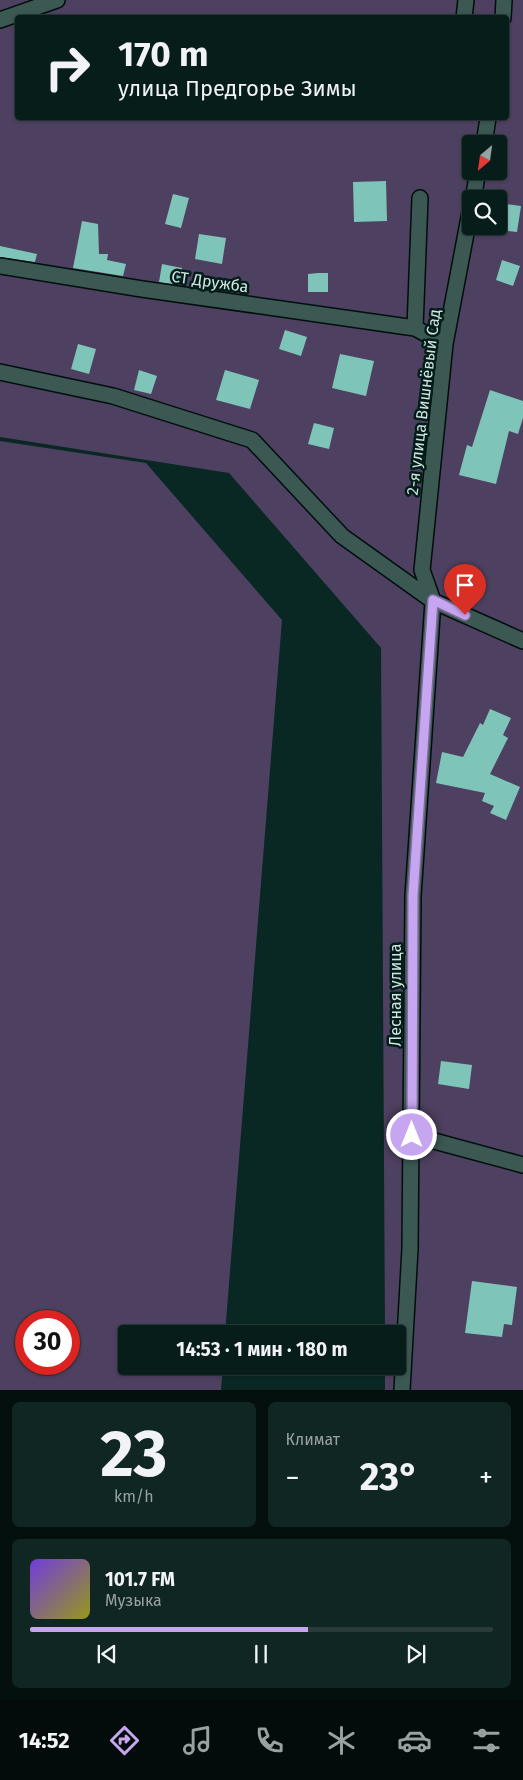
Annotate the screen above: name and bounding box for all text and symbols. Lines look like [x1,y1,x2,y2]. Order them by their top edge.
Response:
text: 170 m [118,33,209,75]
icon: right [35,35,100,100]
text: улица Предгорье Зимы [118,75,357,102]
north arrow [462,135,508,180]
map controls [462,135,507,235]
button: search [462,190,507,235]
street label: СТ Дружба [170,267,250,296]
street label: 2-я улица Вишнёвый Сад [403,308,444,496]
pin [444,564,486,615]
icon: arrive [451,571,479,599]
street label: Лесная улица [386,944,405,1046]
position arrow [385,1108,437,1160]
speed limit sign: 30 [15,1310,80,1375]
text: 14:53 · 1 мин · 180 m [176,1338,348,1361]
text: 23 [100,1415,167,1493]
text: Климат [286,1430,340,1449]
text: 23° [360,1454,419,1500]
text: − [286,1461,300,1494]
text: + [479,1461,493,1494]
text: km/h [114,1487,154,1506]
text: 101.7 FM [105,1568,175,1591]
text: Музыка [105,1591,162,1610]
icon: previous [93,1640,121,1668]
icon: pause [247,1640,275,1668]
icon: next [402,1640,430,1668]
icon: directions [107,1723,142,1758]
icon: music [180,1723,215,1758]
icon: phone [252,1723,287,1758]
icon: climate [324,1723,359,1758]
icon: car [397,1723,432,1758]
icon: filters [469,1723,504,1758]
text: 14:52 [19,1727,70,1754]

